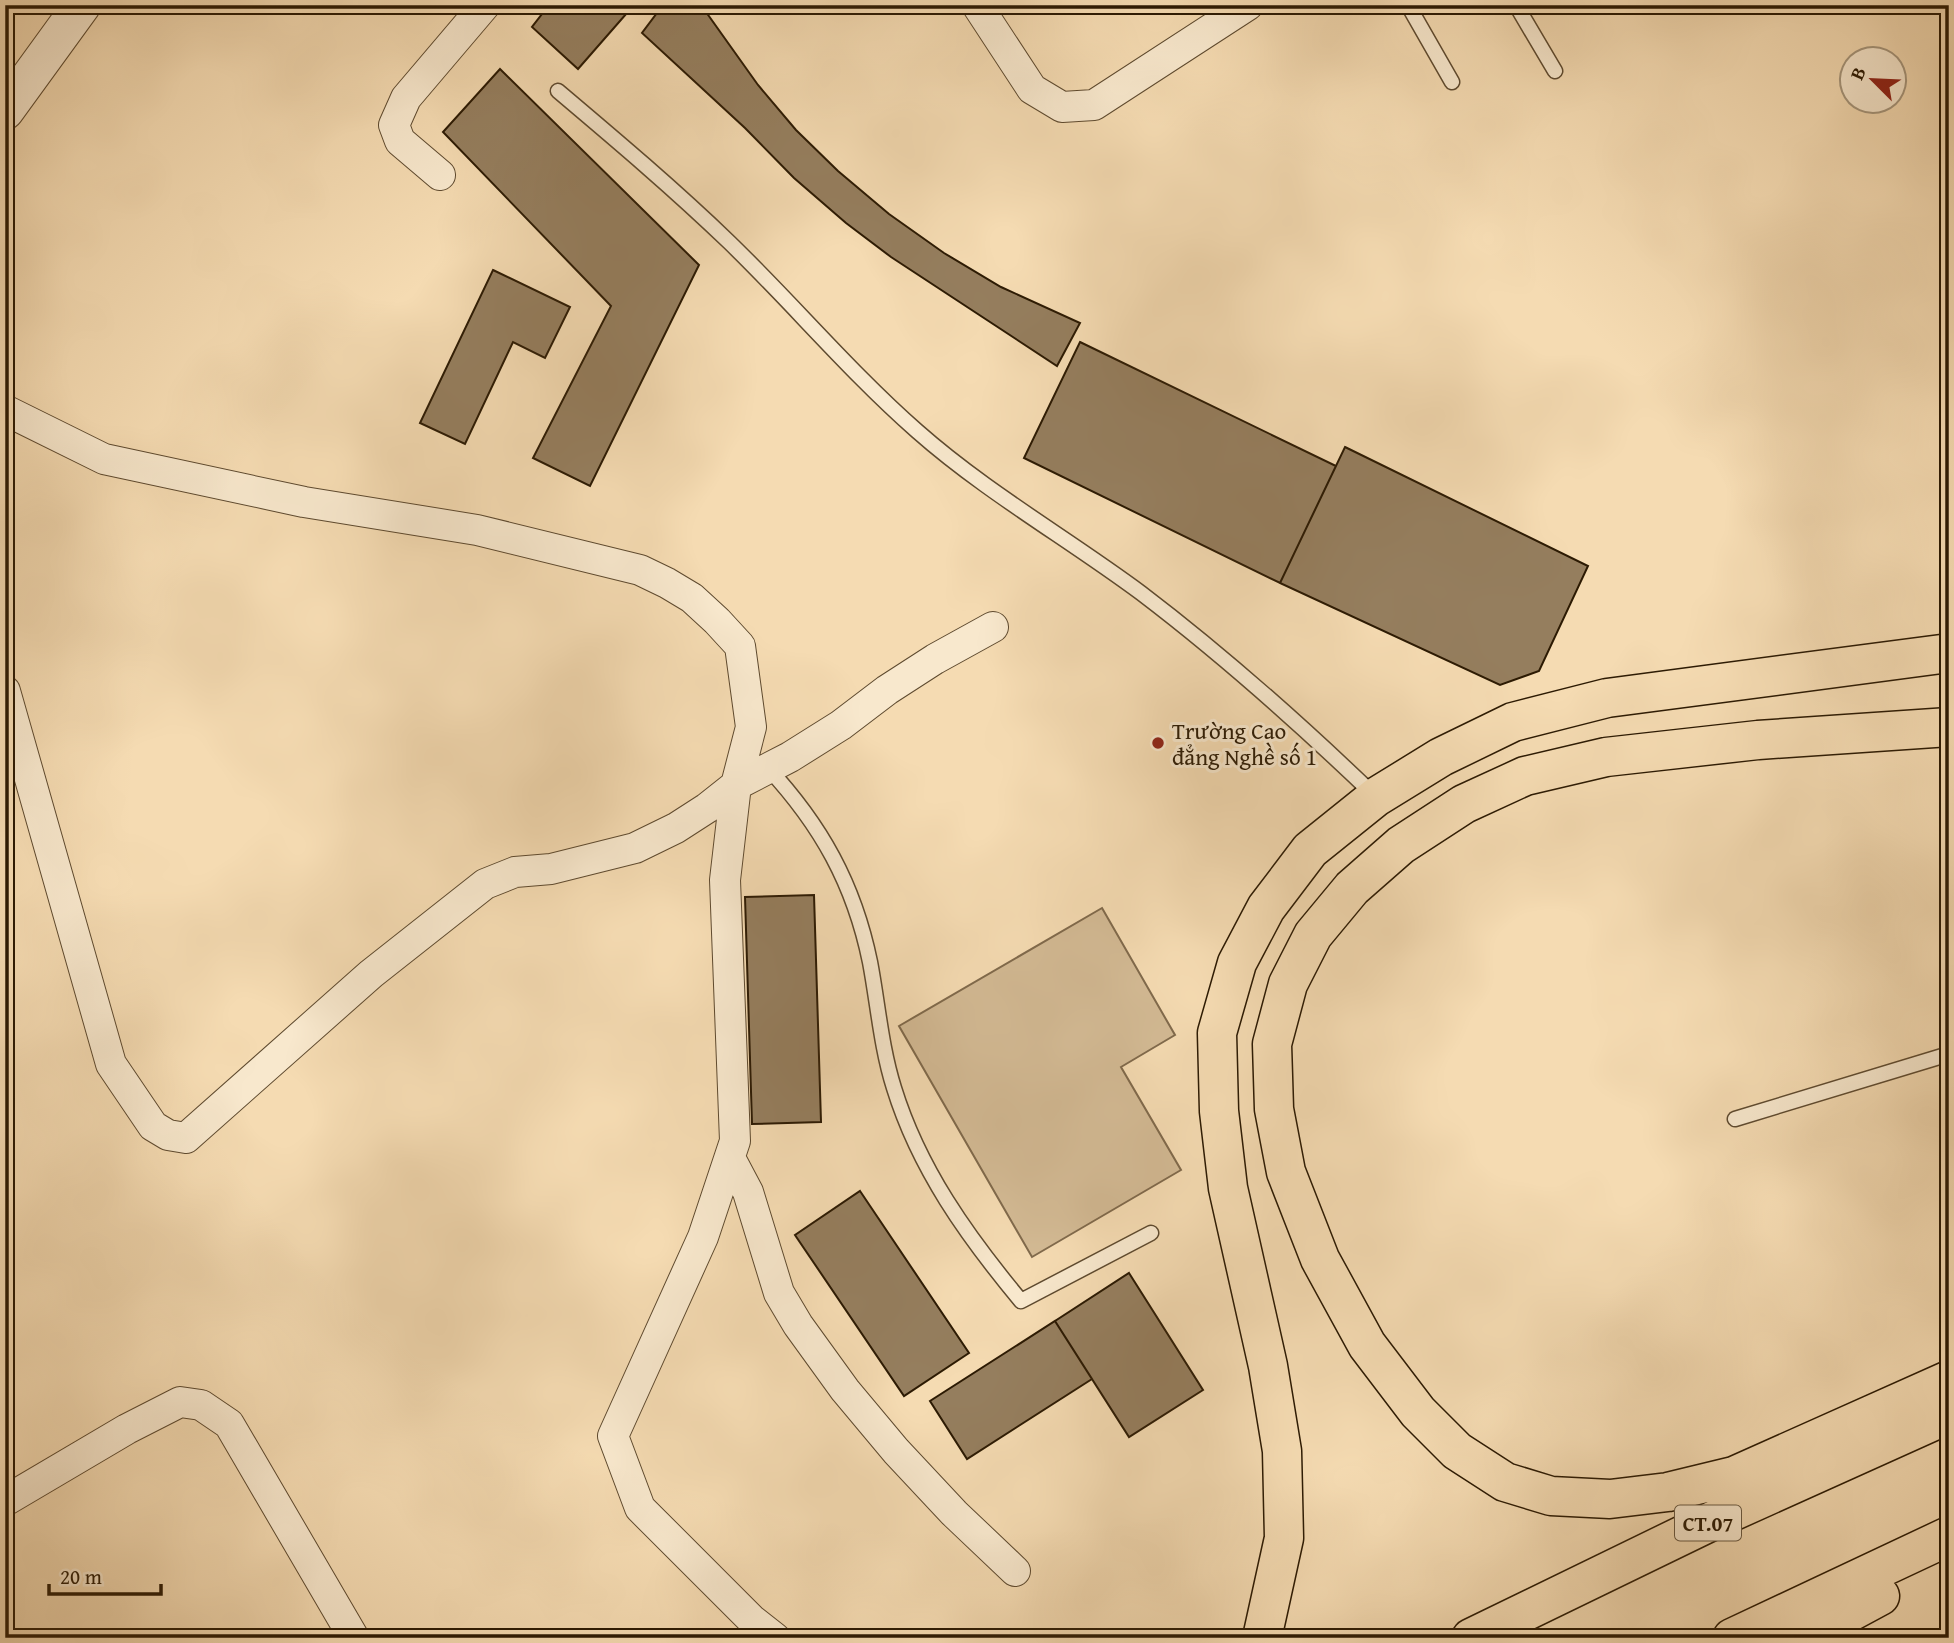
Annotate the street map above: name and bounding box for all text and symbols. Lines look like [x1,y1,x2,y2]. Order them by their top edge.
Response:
north arrow [1839,46,1909,116]
text: B [1842,62,1873,84]
place label: Trường Cao đẳng Nghề số 1 [1172,714,1317,773]
marker: Trường Cao đẳng Nghề số 1 [1150,735,1166,751]
road number: CT.07 [1675,1506,1741,1540]
scale bar [49,1552,161,1596]
text: 20 m [60,1561,102,1592]

